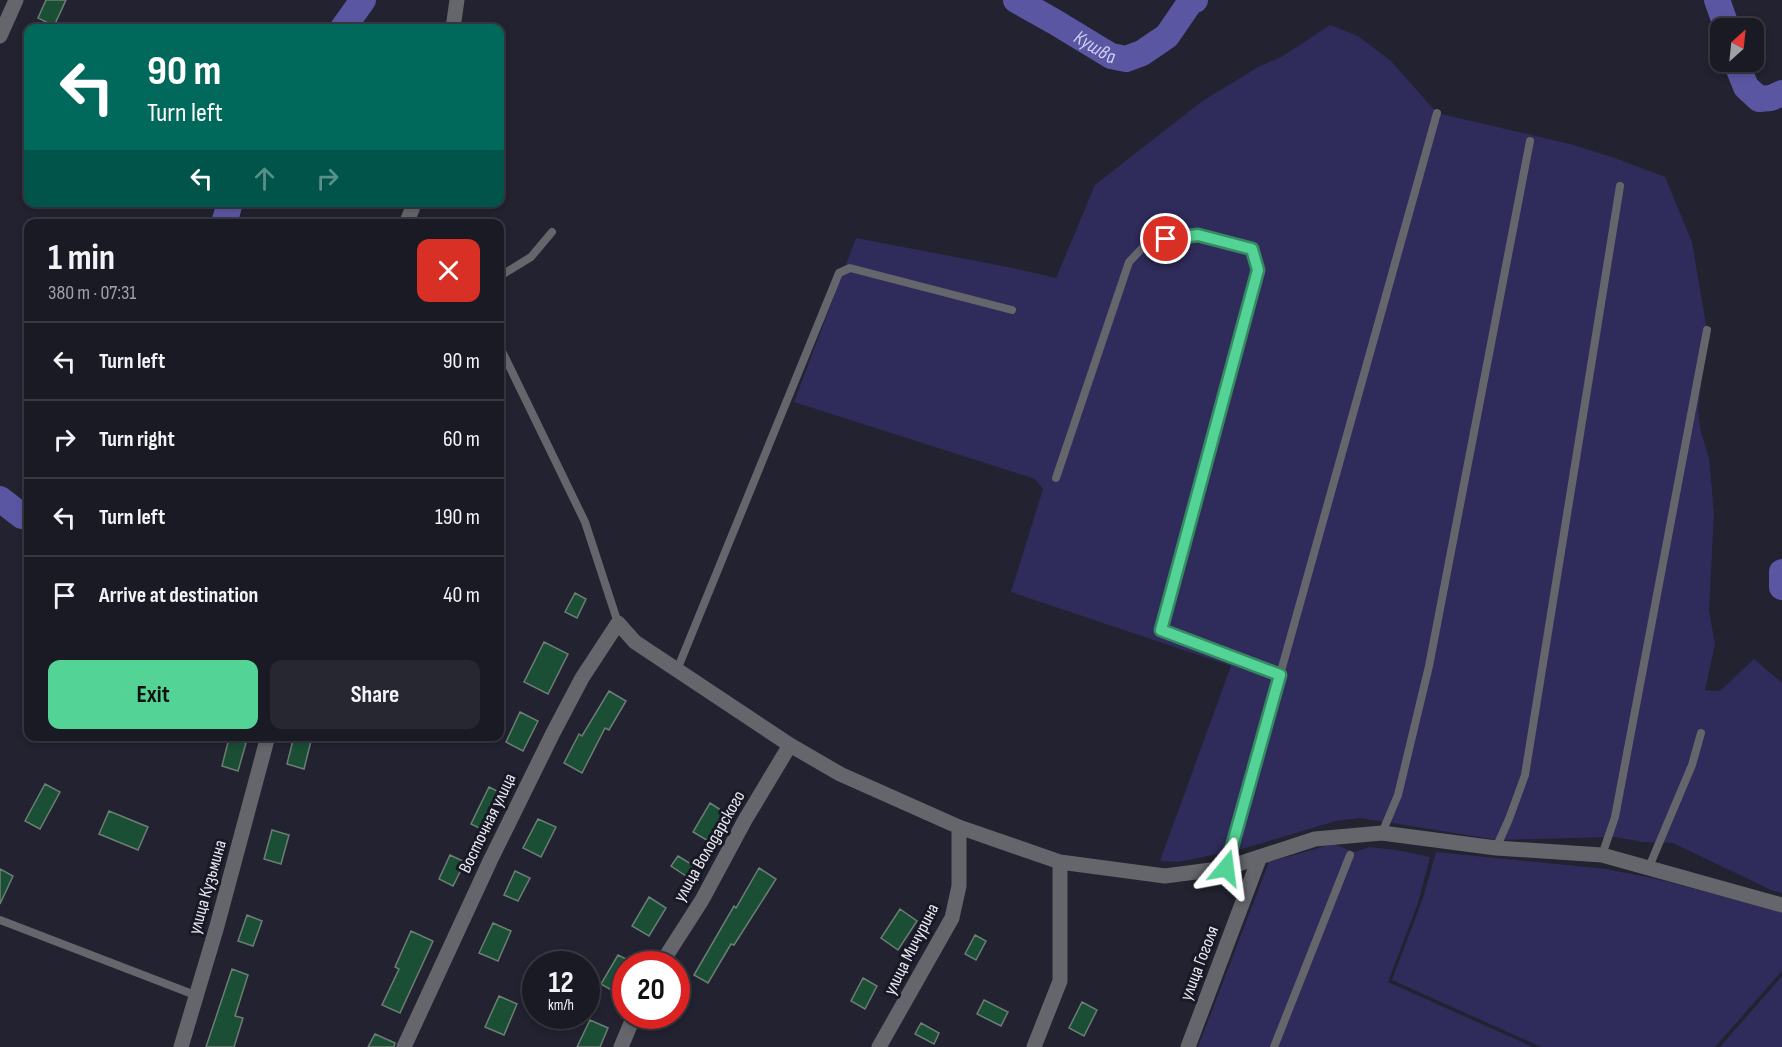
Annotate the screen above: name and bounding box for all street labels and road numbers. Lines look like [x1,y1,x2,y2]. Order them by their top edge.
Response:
street label: Восточная улица [454,770,521,876]
street label: улица Володарского [669,787,750,905]
street label: улица Кузьмина [184,838,231,937]
street label: улица Мичурина [879,900,943,998]
street label: улица Гоголя [1176,923,1223,1004]

